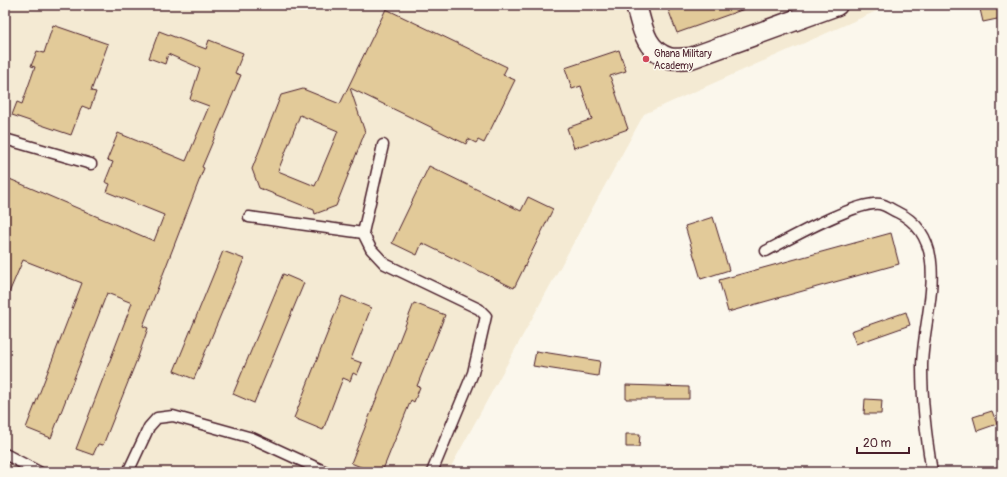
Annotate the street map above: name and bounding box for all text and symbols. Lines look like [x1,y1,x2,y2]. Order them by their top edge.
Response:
place label: Ghana Military Academy [654,48,713,72]
marker: Ghana Military Academy [641,54,651,64]
scale bar [857,429,909,455]
text: 20 m [863,436,892,451]

